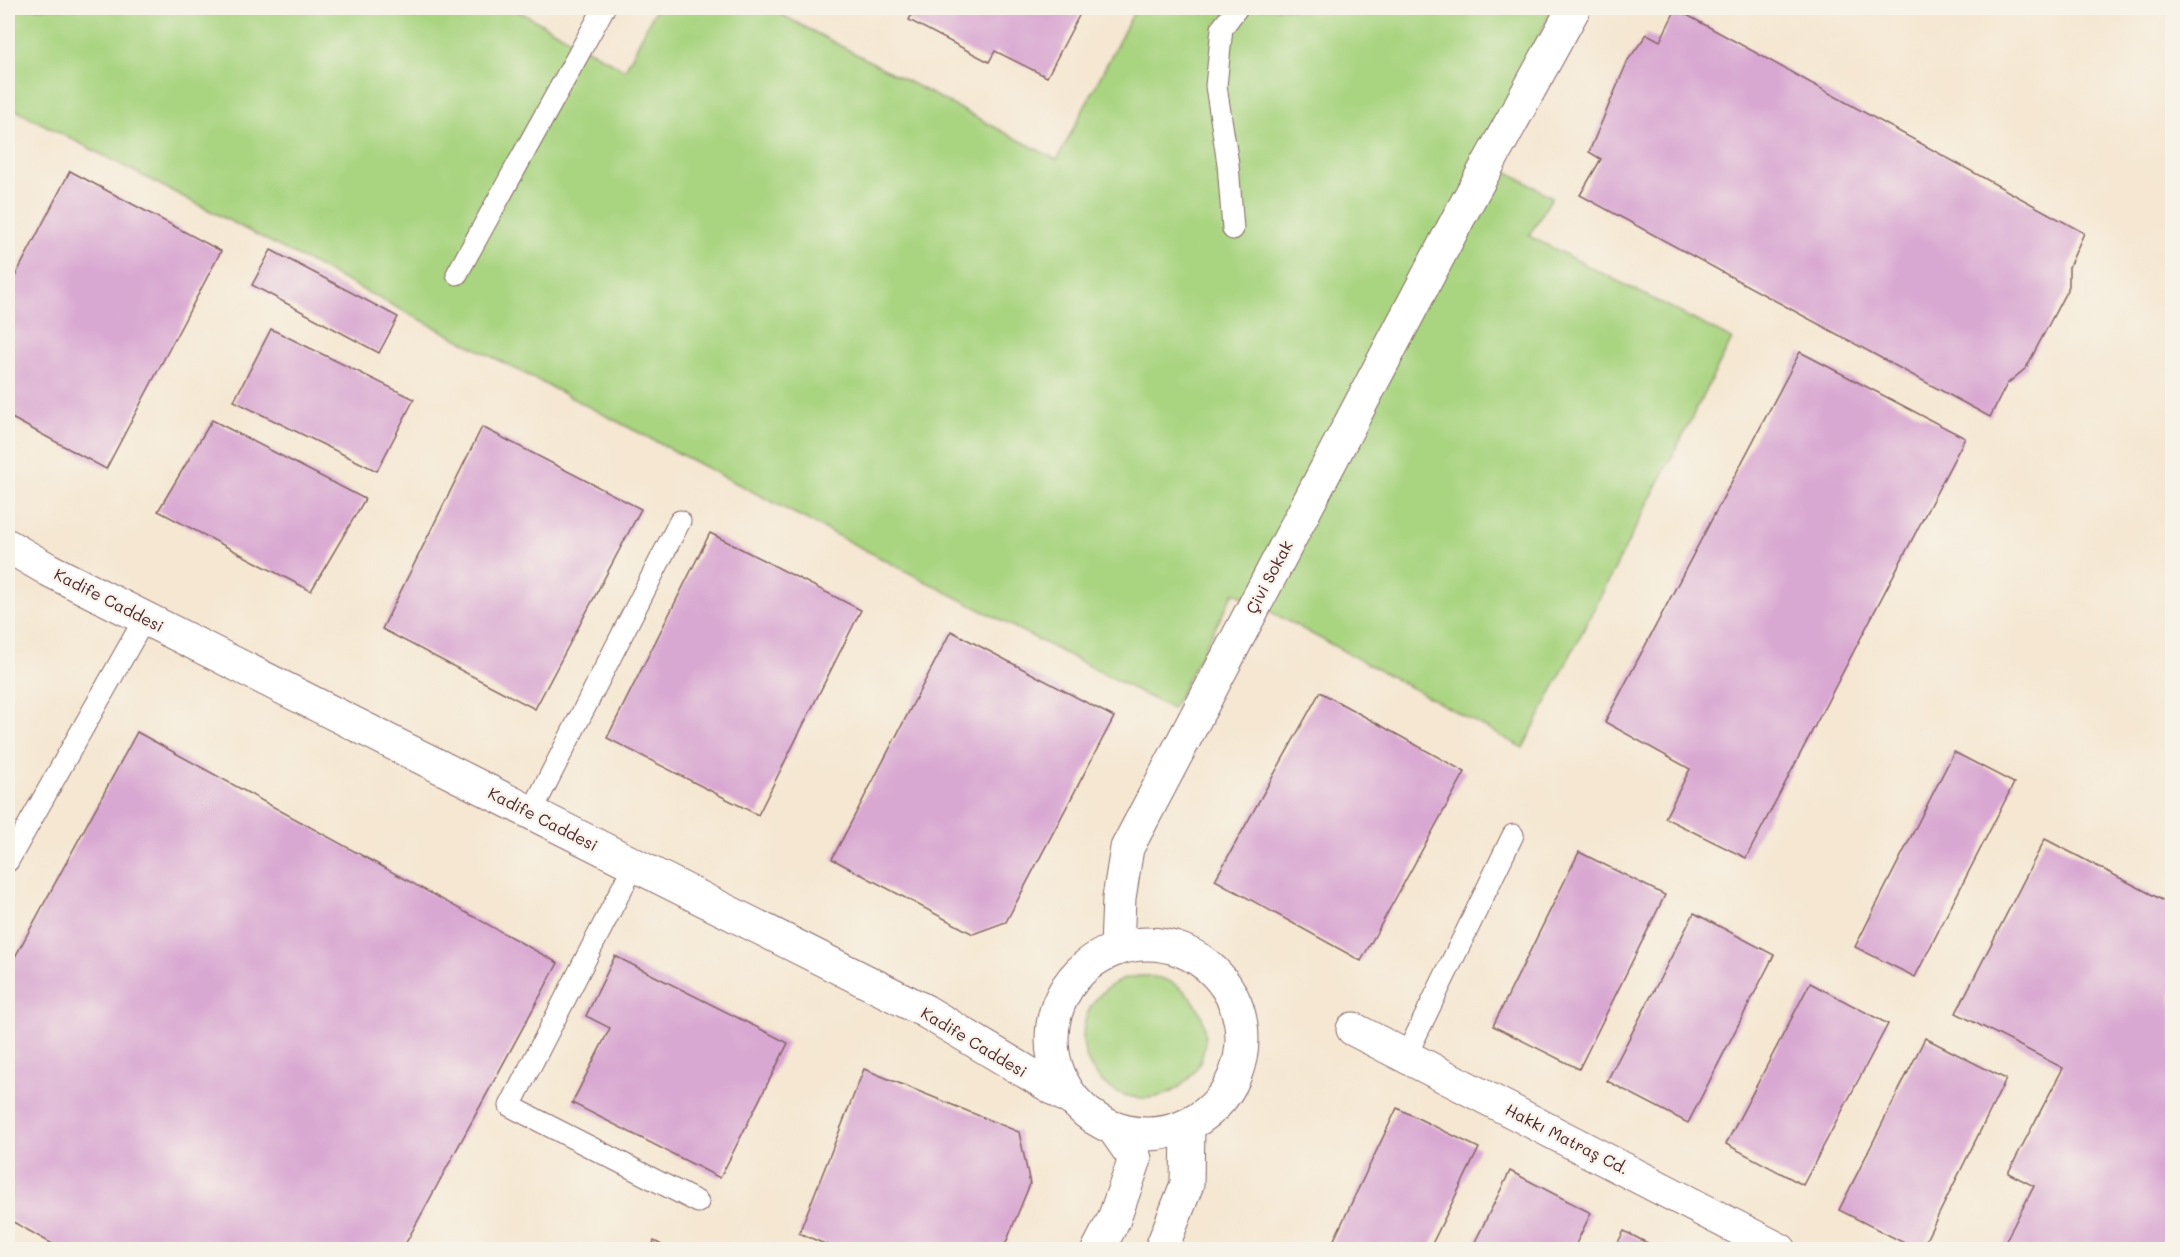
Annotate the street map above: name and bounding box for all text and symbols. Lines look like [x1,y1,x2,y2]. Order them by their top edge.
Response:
street label: Çivi Sokak [1240,536,1297,617]
street label: Kadife Caddesi [51,563,168,636]
street label: Kadife Caddesi [485,782,602,855]
street label: Kadife Caddesi [917,1002,1031,1082]
street label: Hakkı Matraş Cd. [1502,1098,1632,1179]

